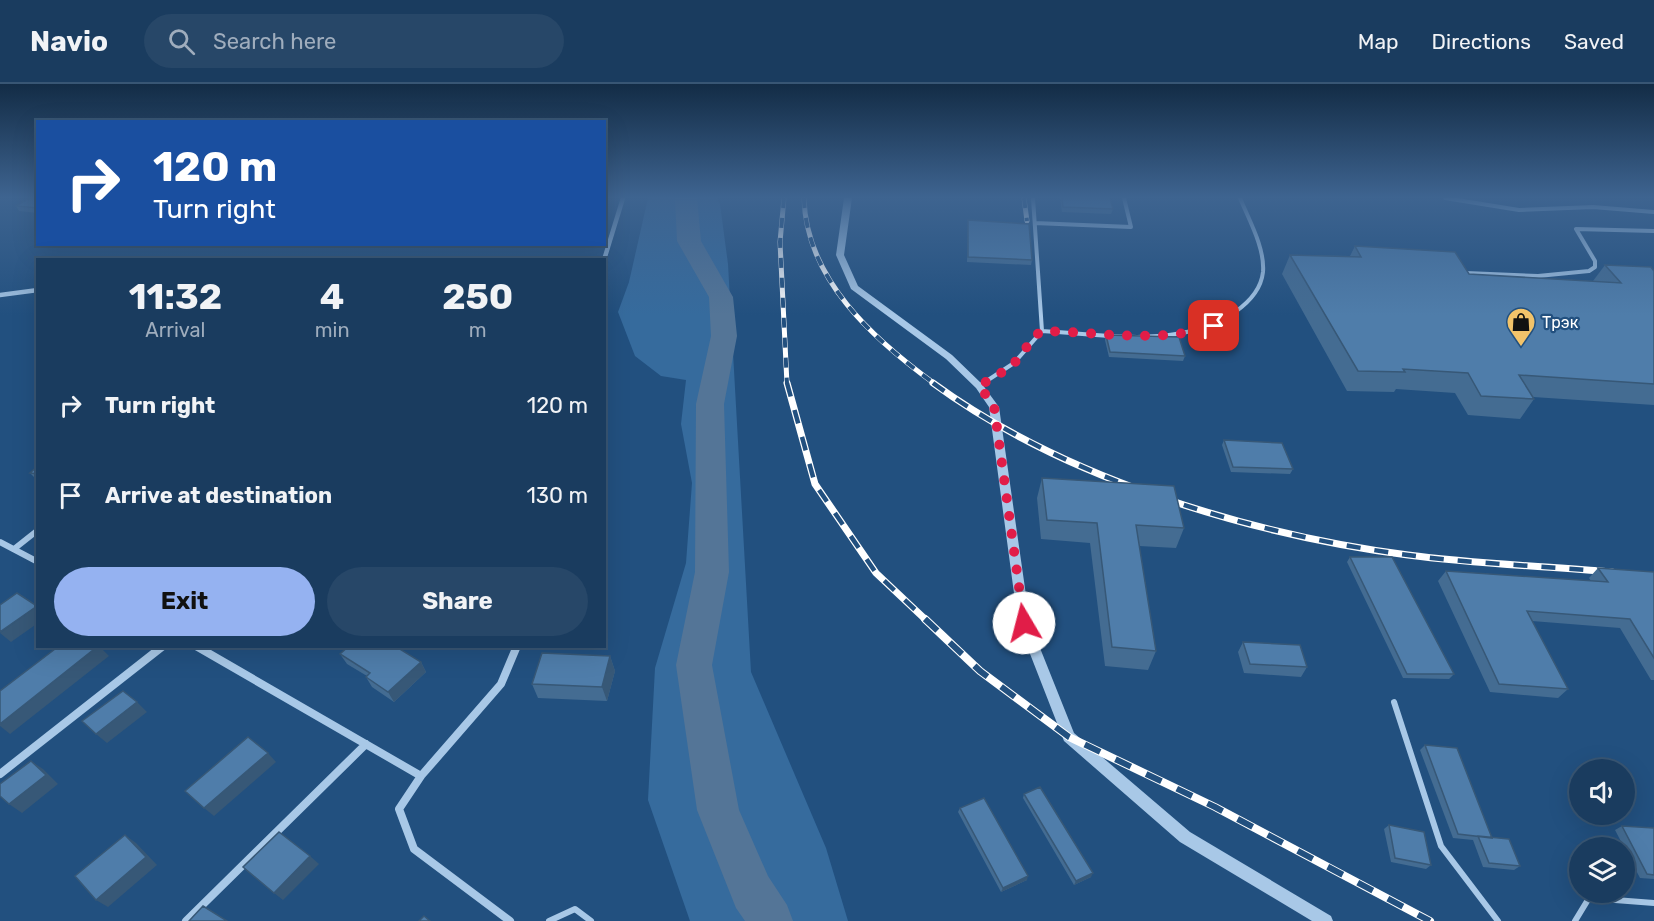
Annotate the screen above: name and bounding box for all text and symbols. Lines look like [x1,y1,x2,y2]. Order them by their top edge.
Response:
search box [144,14,564,68]
text: Navio [30,25,108,58]
icon: search [165,25,198,58]
text: Search here [213,28,336,55]
text: Map [1358,29,1399,54]
text: Directions [1432,29,1531,54]
text: Saved [1564,29,1624,54]
text: 120 m [153,142,277,192]
icon: right [54,144,132,222]
text: Turn right [153,193,276,225]
text: 11:32 [129,275,222,318]
text: 4 [320,275,344,318]
text: 250 [442,275,513,318]
pin [1188,300,1239,351]
shop icon: Трэк [1505,306,1537,348]
icon: arrive [1197,309,1230,342]
place label: Трэк [1542,313,1579,332]
text: Arrival [145,318,205,342]
text: min [315,318,350,342]
text: m [469,318,487,342]
icon: right [54,389,87,422]
text: Turn right [105,392,215,419]
text: 120 m [527,392,588,419]
icon: arrive [54,479,87,512]
text: Arrive at destination [105,482,332,509]
text: 130 m [526,482,588,509]
button: Exit [54,567,315,636]
button: Share [327,567,588,636]
position arrow [992,591,1056,655]
map controls [1569,759,1635,903]
button: sound [1569,759,1635,825]
button: layers [1569,837,1635,903]

